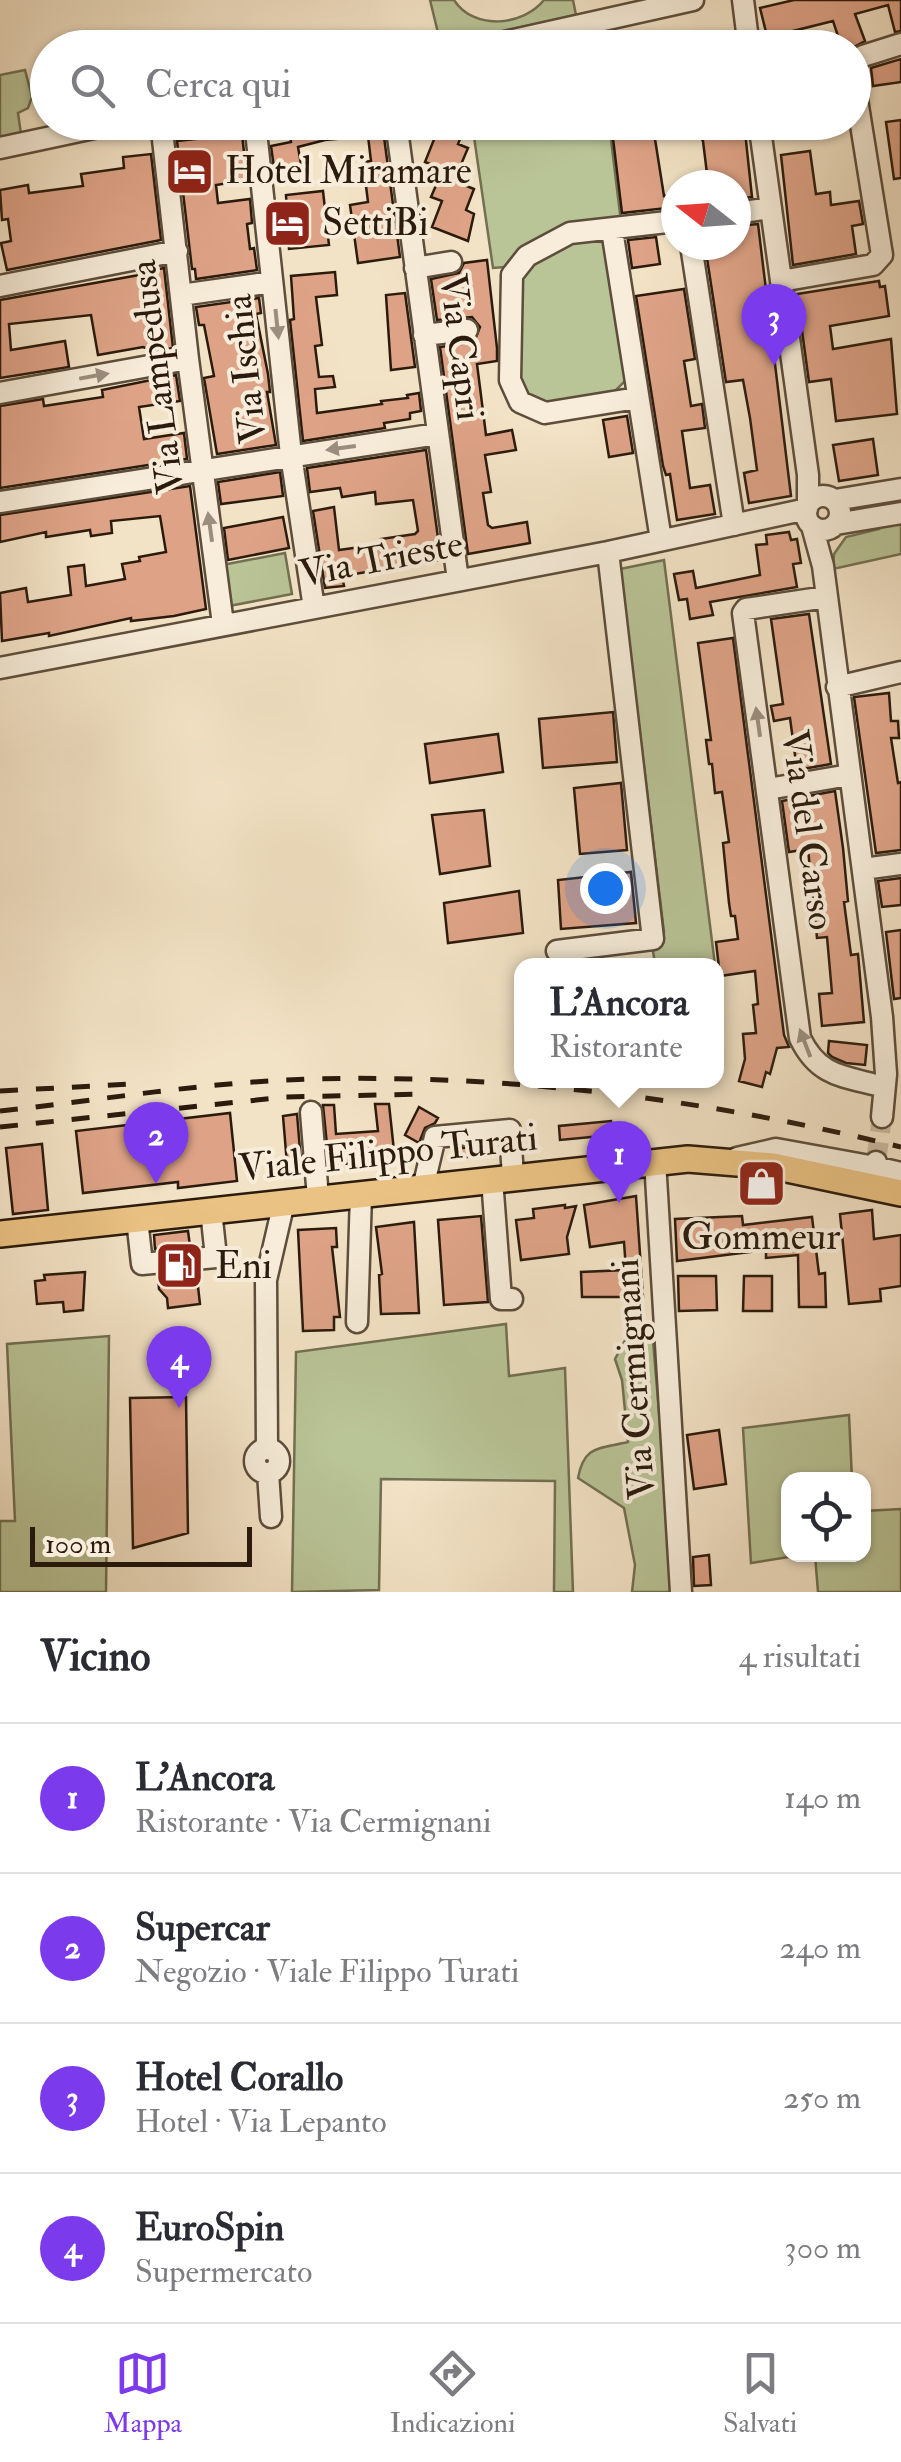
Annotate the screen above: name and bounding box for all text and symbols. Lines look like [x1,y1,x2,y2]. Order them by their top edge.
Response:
search box [30,30,871,140]
icon: search [65,58,120,113]
text: Cerca qui [145,61,291,109]
hotel icon: Hotel Miramare [164,145,216,197]
place label: Hotel Miramare [225,147,472,195]
north arrow [661,170,751,260]
hotel icon: SettiBi [261,197,313,249]
place label: SettiBi [322,199,429,247]
street label: Via Lampedusa [119,257,195,497]
street label: Via Capri [428,271,494,423]
pin: 3 [742,284,806,366]
street label: Via Ischia [214,292,278,446]
one-way arrow [269,308,285,340]
one-way arrow [79,368,110,383]
one-way arrow [324,440,356,456]
one-way arrow [202,511,218,542]
street label: Via Trieste [295,520,467,598]
one-way arrow [750,706,766,738]
street label: Via del Carso [770,727,846,933]
your location [580,863,631,914]
popup [514,958,724,1088]
text: L'Ancora [549,979,689,1027]
text: Ristorante [549,1027,683,1067]
one-way arrow [797,1028,812,1058]
pin: 2 [124,1102,188,1184]
street label: Viale Filippo Turati [236,1113,540,1193]
pin: 1 [586,1120,652,1203]
shop icon: Gommeur [735,1157,787,1209]
place label: Gommeur [682,1213,840,1261]
fuel station icon: Eni [154,1240,206,1292]
place label: Eni [215,1242,272,1290]
street label: Via Cermignani [602,1257,666,1501]
pin: 4 [146,1326,212,1408]
map controls [781,1472,871,1562]
button: locate [781,1472,871,1562]
scale bar [30,1522,252,1566]
text: 100 m [45,1527,111,1562]
text: Vicino [40,1631,150,1683]
text: 4 risultati [739,1637,861,1677]
text: L'Ancora [135,1754,274,1802]
text: 1 [67,1778,78,1818]
text: 140 m [784,1778,861,1818]
text: Ristorante · Via Cermignani [135,1802,491,1842]
text: Supercar [135,1904,270,1952]
text: 2 [64,1928,81,1968]
text: 240 m [780,1928,861,1968]
text: Negozio · Viale Filippo Turati [135,1952,519,1992]
text: Hotel Corallo [135,2054,343,2102]
text: 3 [66,2078,79,2118]
text: 250 m [783,2078,861,2118]
text: Hotel · Via Lepanto [135,2102,387,2142]
text: EuroSpin [135,2204,284,2252]
text: 4 [64,2228,81,2268]
text: 300 m [784,2228,861,2268]
text: Supermercato [135,2252,312,2292]
tab: Mappa [104,2346,182,2441]
tab: Indicazioni [390,2346,515,2441]
tab: Salvati [723,2346,797,2441]

